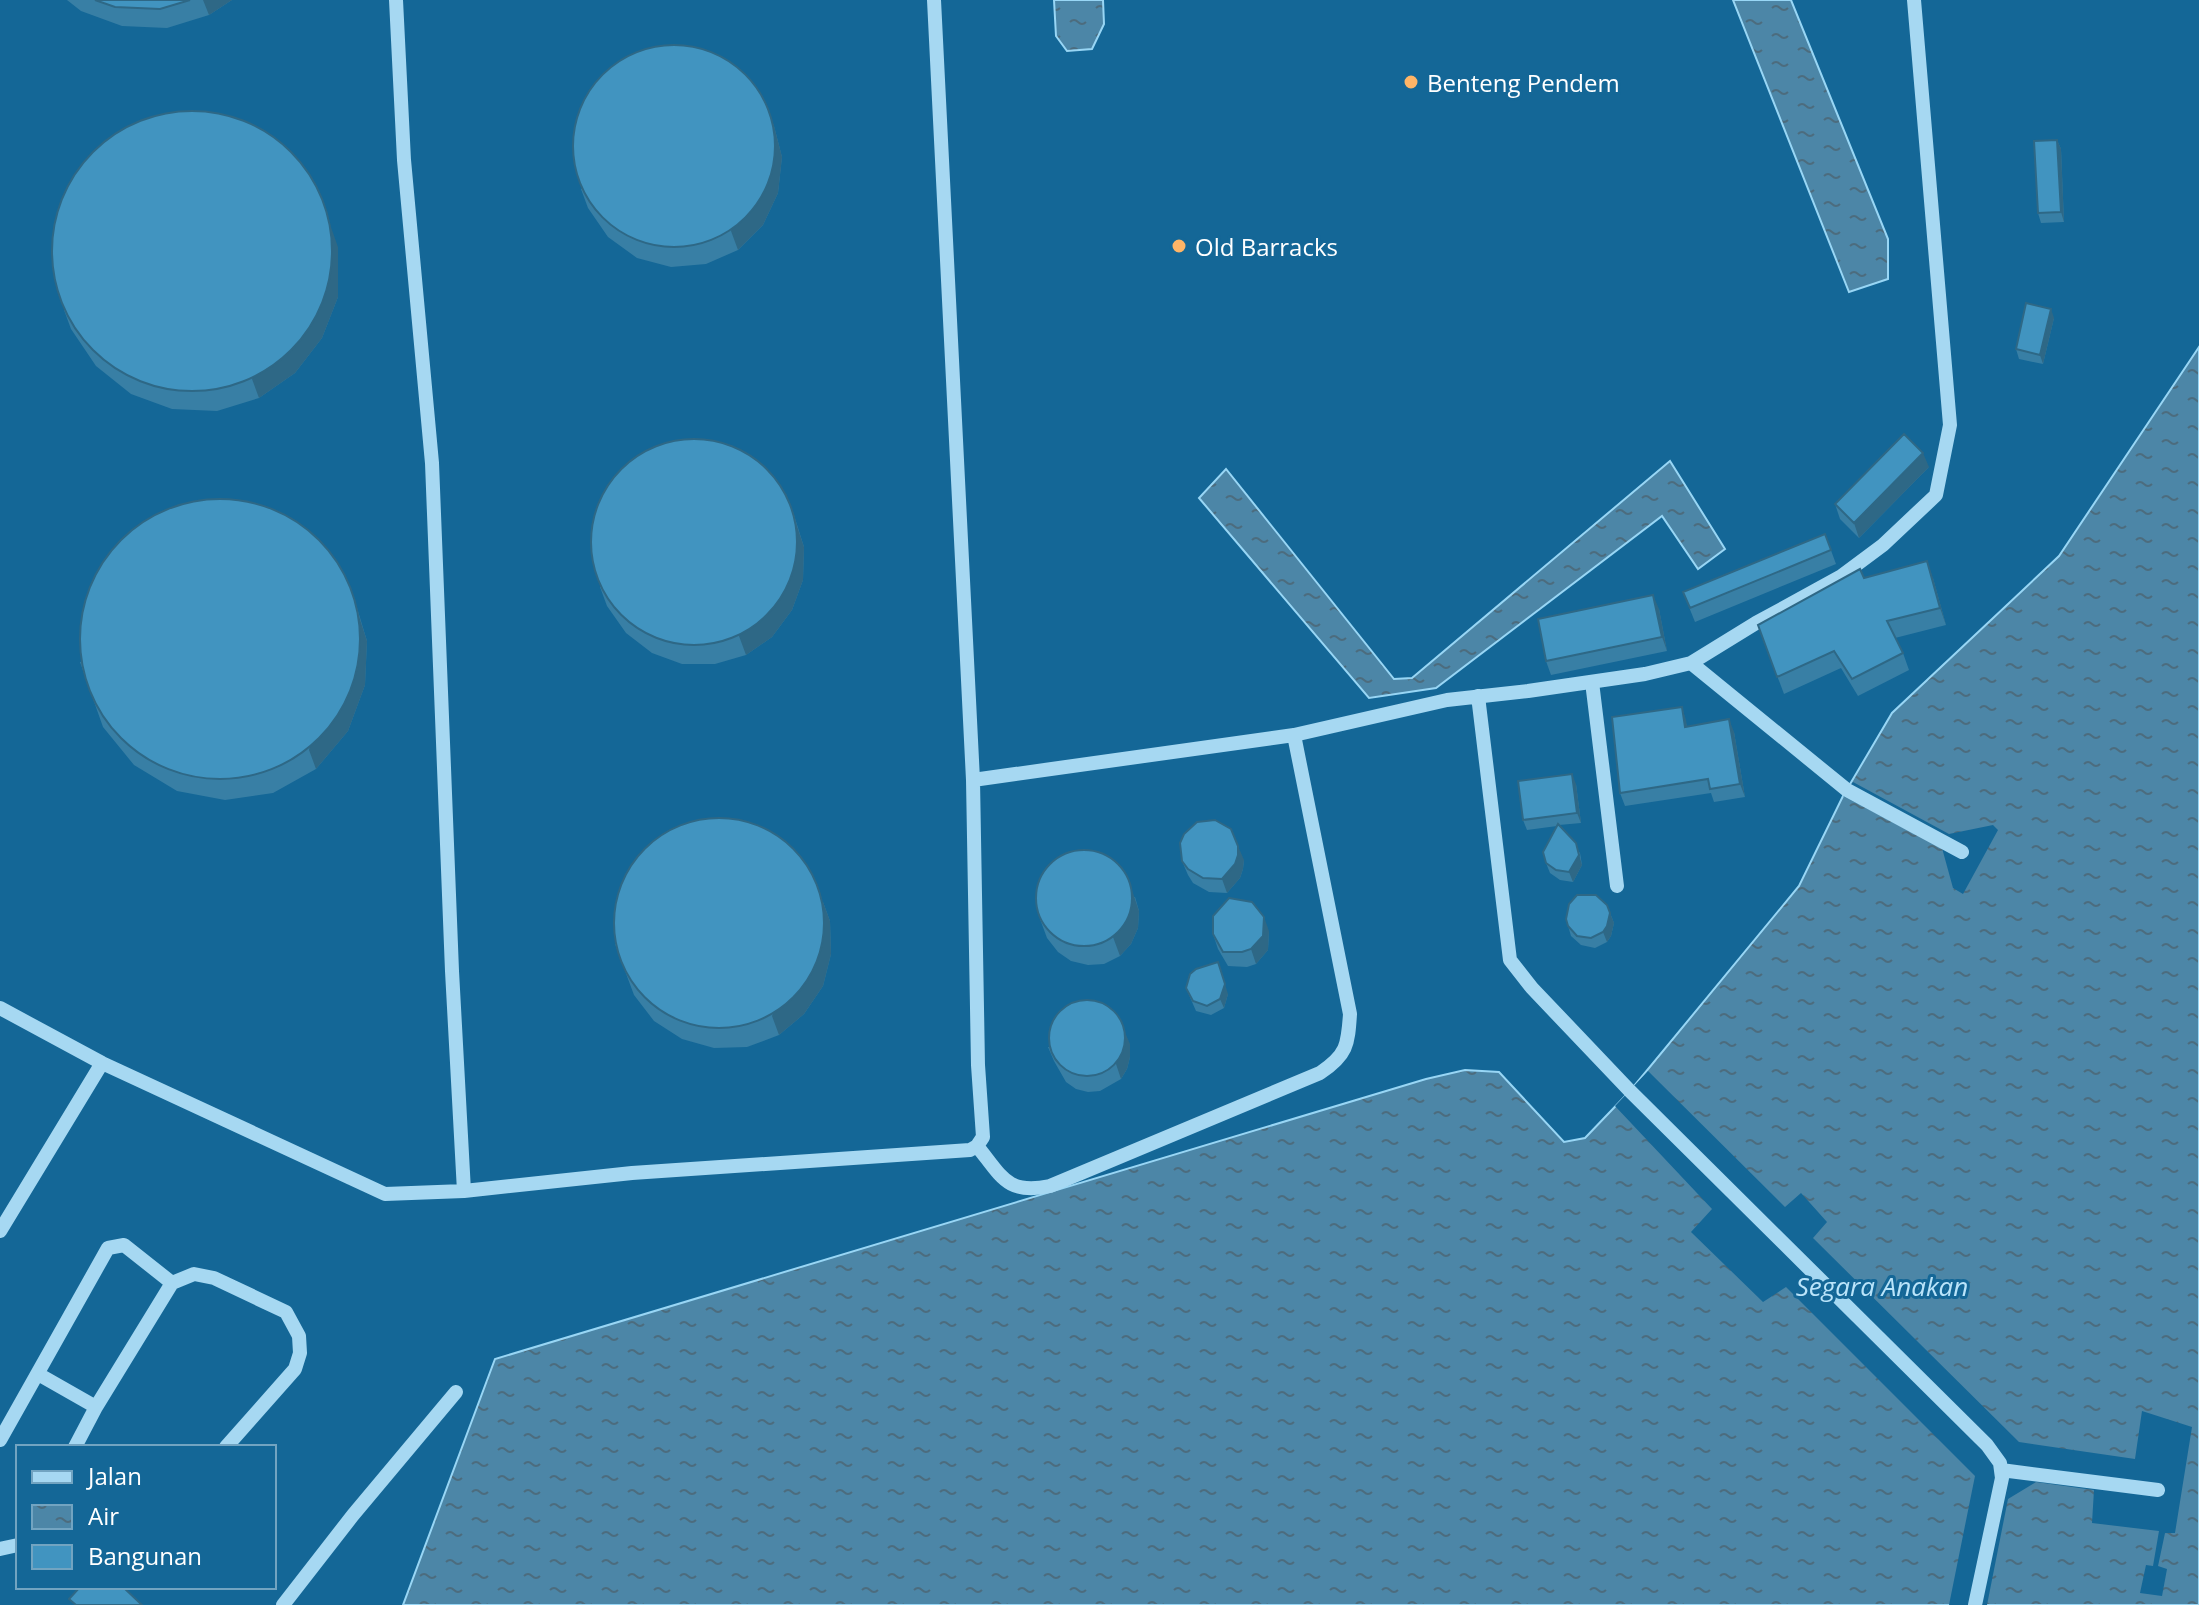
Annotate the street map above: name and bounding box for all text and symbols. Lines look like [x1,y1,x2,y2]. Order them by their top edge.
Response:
place label: Benteng Pendem [1427,66,1620,99]
marker: Benteng Pendem [1402,73,1420,91]
place label: Old Barracks [1195,230,1338,263]
marker: Old Barracks [1170,237,1188,255]
water label: Segara Anakan [1796,1268,1968,1304]
legend [16,1445,276,1589]
text: Jalan [86,1459,142,1492]
text: Air [88,1499,119,1532]
text: Bangunan [88,1539,202,1572]

